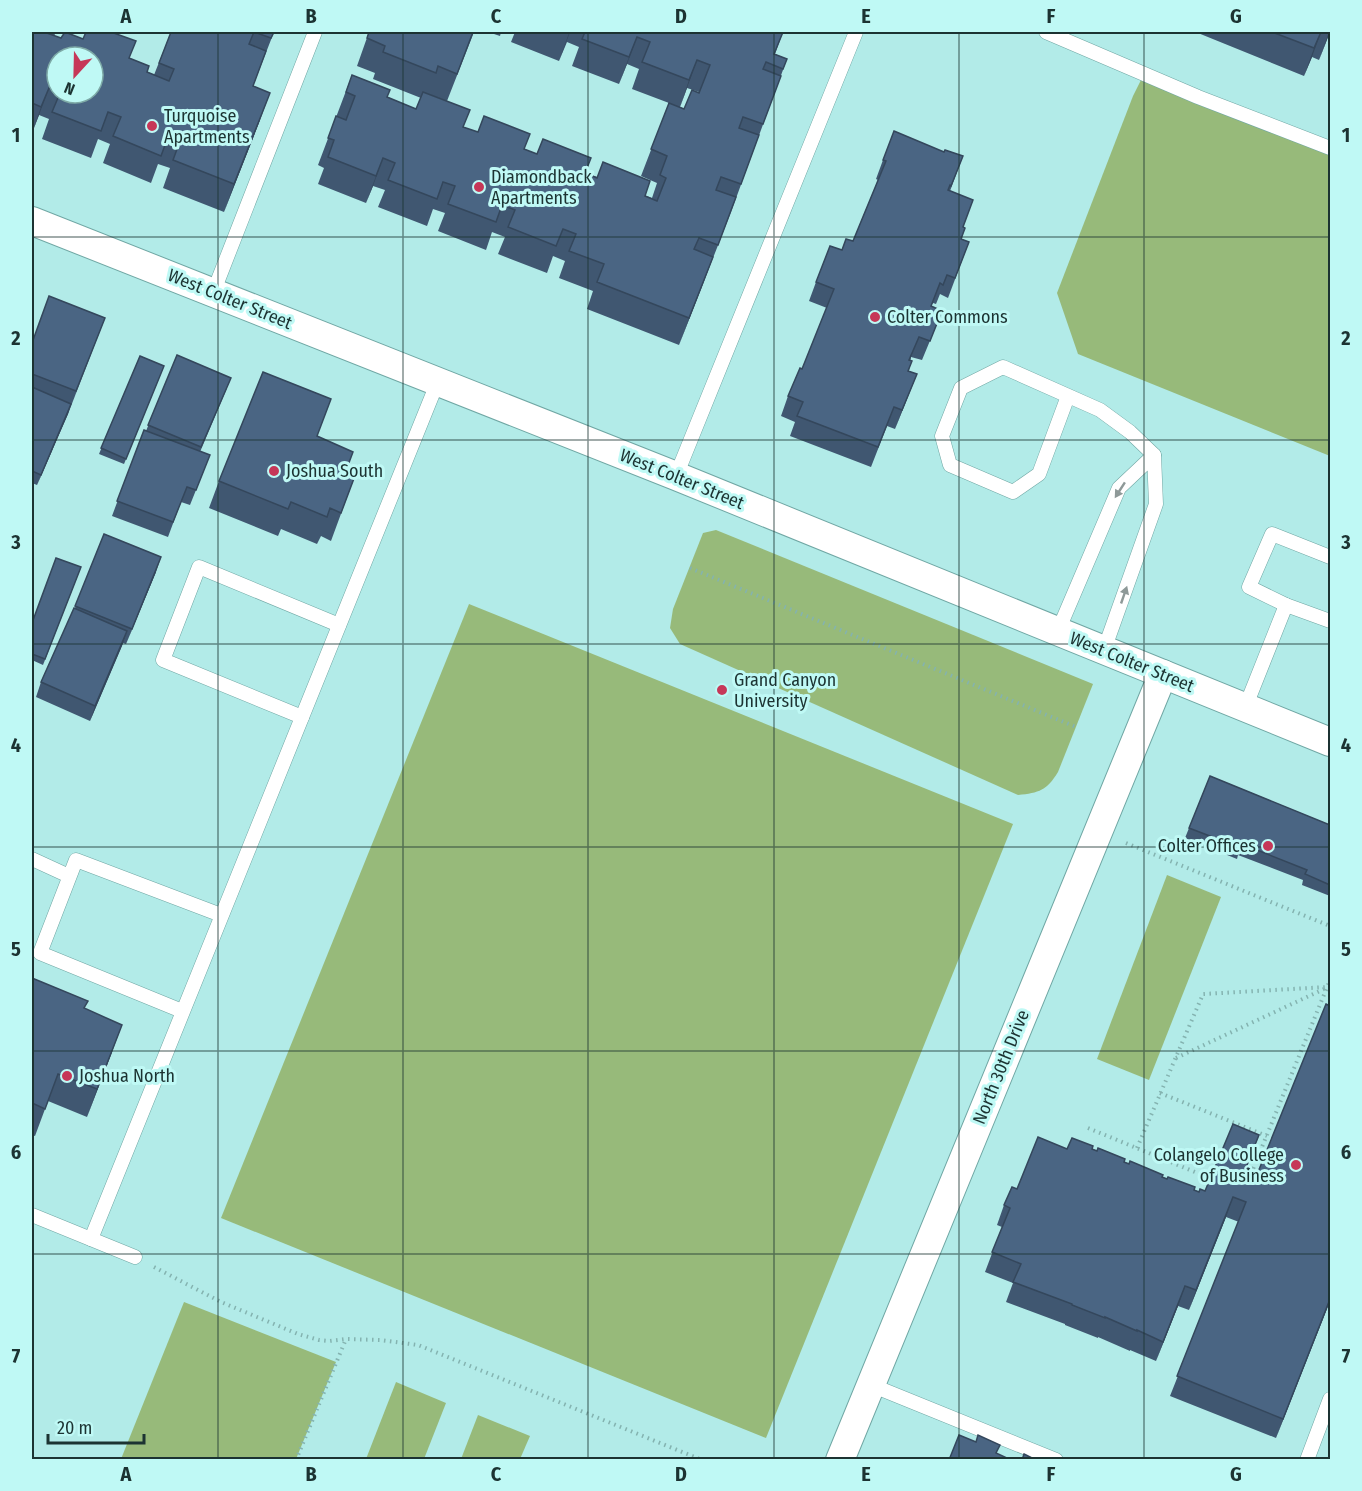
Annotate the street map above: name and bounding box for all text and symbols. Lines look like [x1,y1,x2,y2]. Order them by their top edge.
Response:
text: A [120,4,133,28]
text: B [305,4,317,28]
text: C [491,4,502,28]
text: D [675,4,687,28]
text: E [861,4,871,28]
text: F [1047,4,1056,28]
text: G [1230,4,1242,28]
north arrow [45,45,105,105]
text: N [62,78,78,99]
place label: Turquoise Apartments [164,105,250,148]
marker: Turquoise Apartments [145,119,159,133]
text: 1 [12,123,20,147]
text: 1 [1342,123,1350,147]
place label: Diamondback Apartments [491,166,592,209]
marker: Diamondback Apartments [472,180,486,194]
street label: West Colter Street [165,264,296,334]
place label: Colter Commons [887,306,1008,328]
marker: Colter Commons [868,310,882,324]
text: 2 [10,326,21,350]
text: 2 [1340,326,1351,350]
street label: West Colter Street [617,444,748,514]
place label: Joshua South [286,460,383,482]
marker: Joshua South [267,464,281,478]
one-way arrow [1114,482,1126,498]
text: 3 [10,530,21,554]
text: 3 [1340,530,1351,554]
one-way arrow [1119,586,1129,604]
street label: West Colter Street [1067,627,1198,697]
place label: Grand Canyon University [734,669,836,712]
marker: Grand Canyon University [715,683,729,697]
text: 4 [11,733,21,757]
text: 4 [1341,733,1351,757]
place label: Colter Offices [1158,835,1256,857]
marker: Colter Offices [1261,839,1275,853]
text: 5 [11,937,21,961]
text: 5 [1341,937,1351,961]
street label: North 30th Drive [968,1006,1034,1127]
place label: Joshua North [79,1065,175,1087]
marker: Joshua North [60,1069,74,1083]
text: 6 [11,1140,21,1164]
text: 6 [1341,1140,1351,1164]
place label: Colangelo College of Business [1154,1144,1284,1187]
marker: Colangelo College of Business [1289,1158,1303,1172]
text: 7 [12,1344,21,1368]
text: 7 [1342,1344,1351,1368]
scale bar [48,1407,144,1445]
text: 20 m [57,1417,92,1439]
text: A [120,1462,133,1486]
text: B [305,1462,317,1486]
text: C [491,1462,502,1486]
text: D [675,1462,687,1486]
text: E [861,1462,871,1486]
text: F [1047,1462,1056,1486]
text: G [1230,1462,1242,1486]

